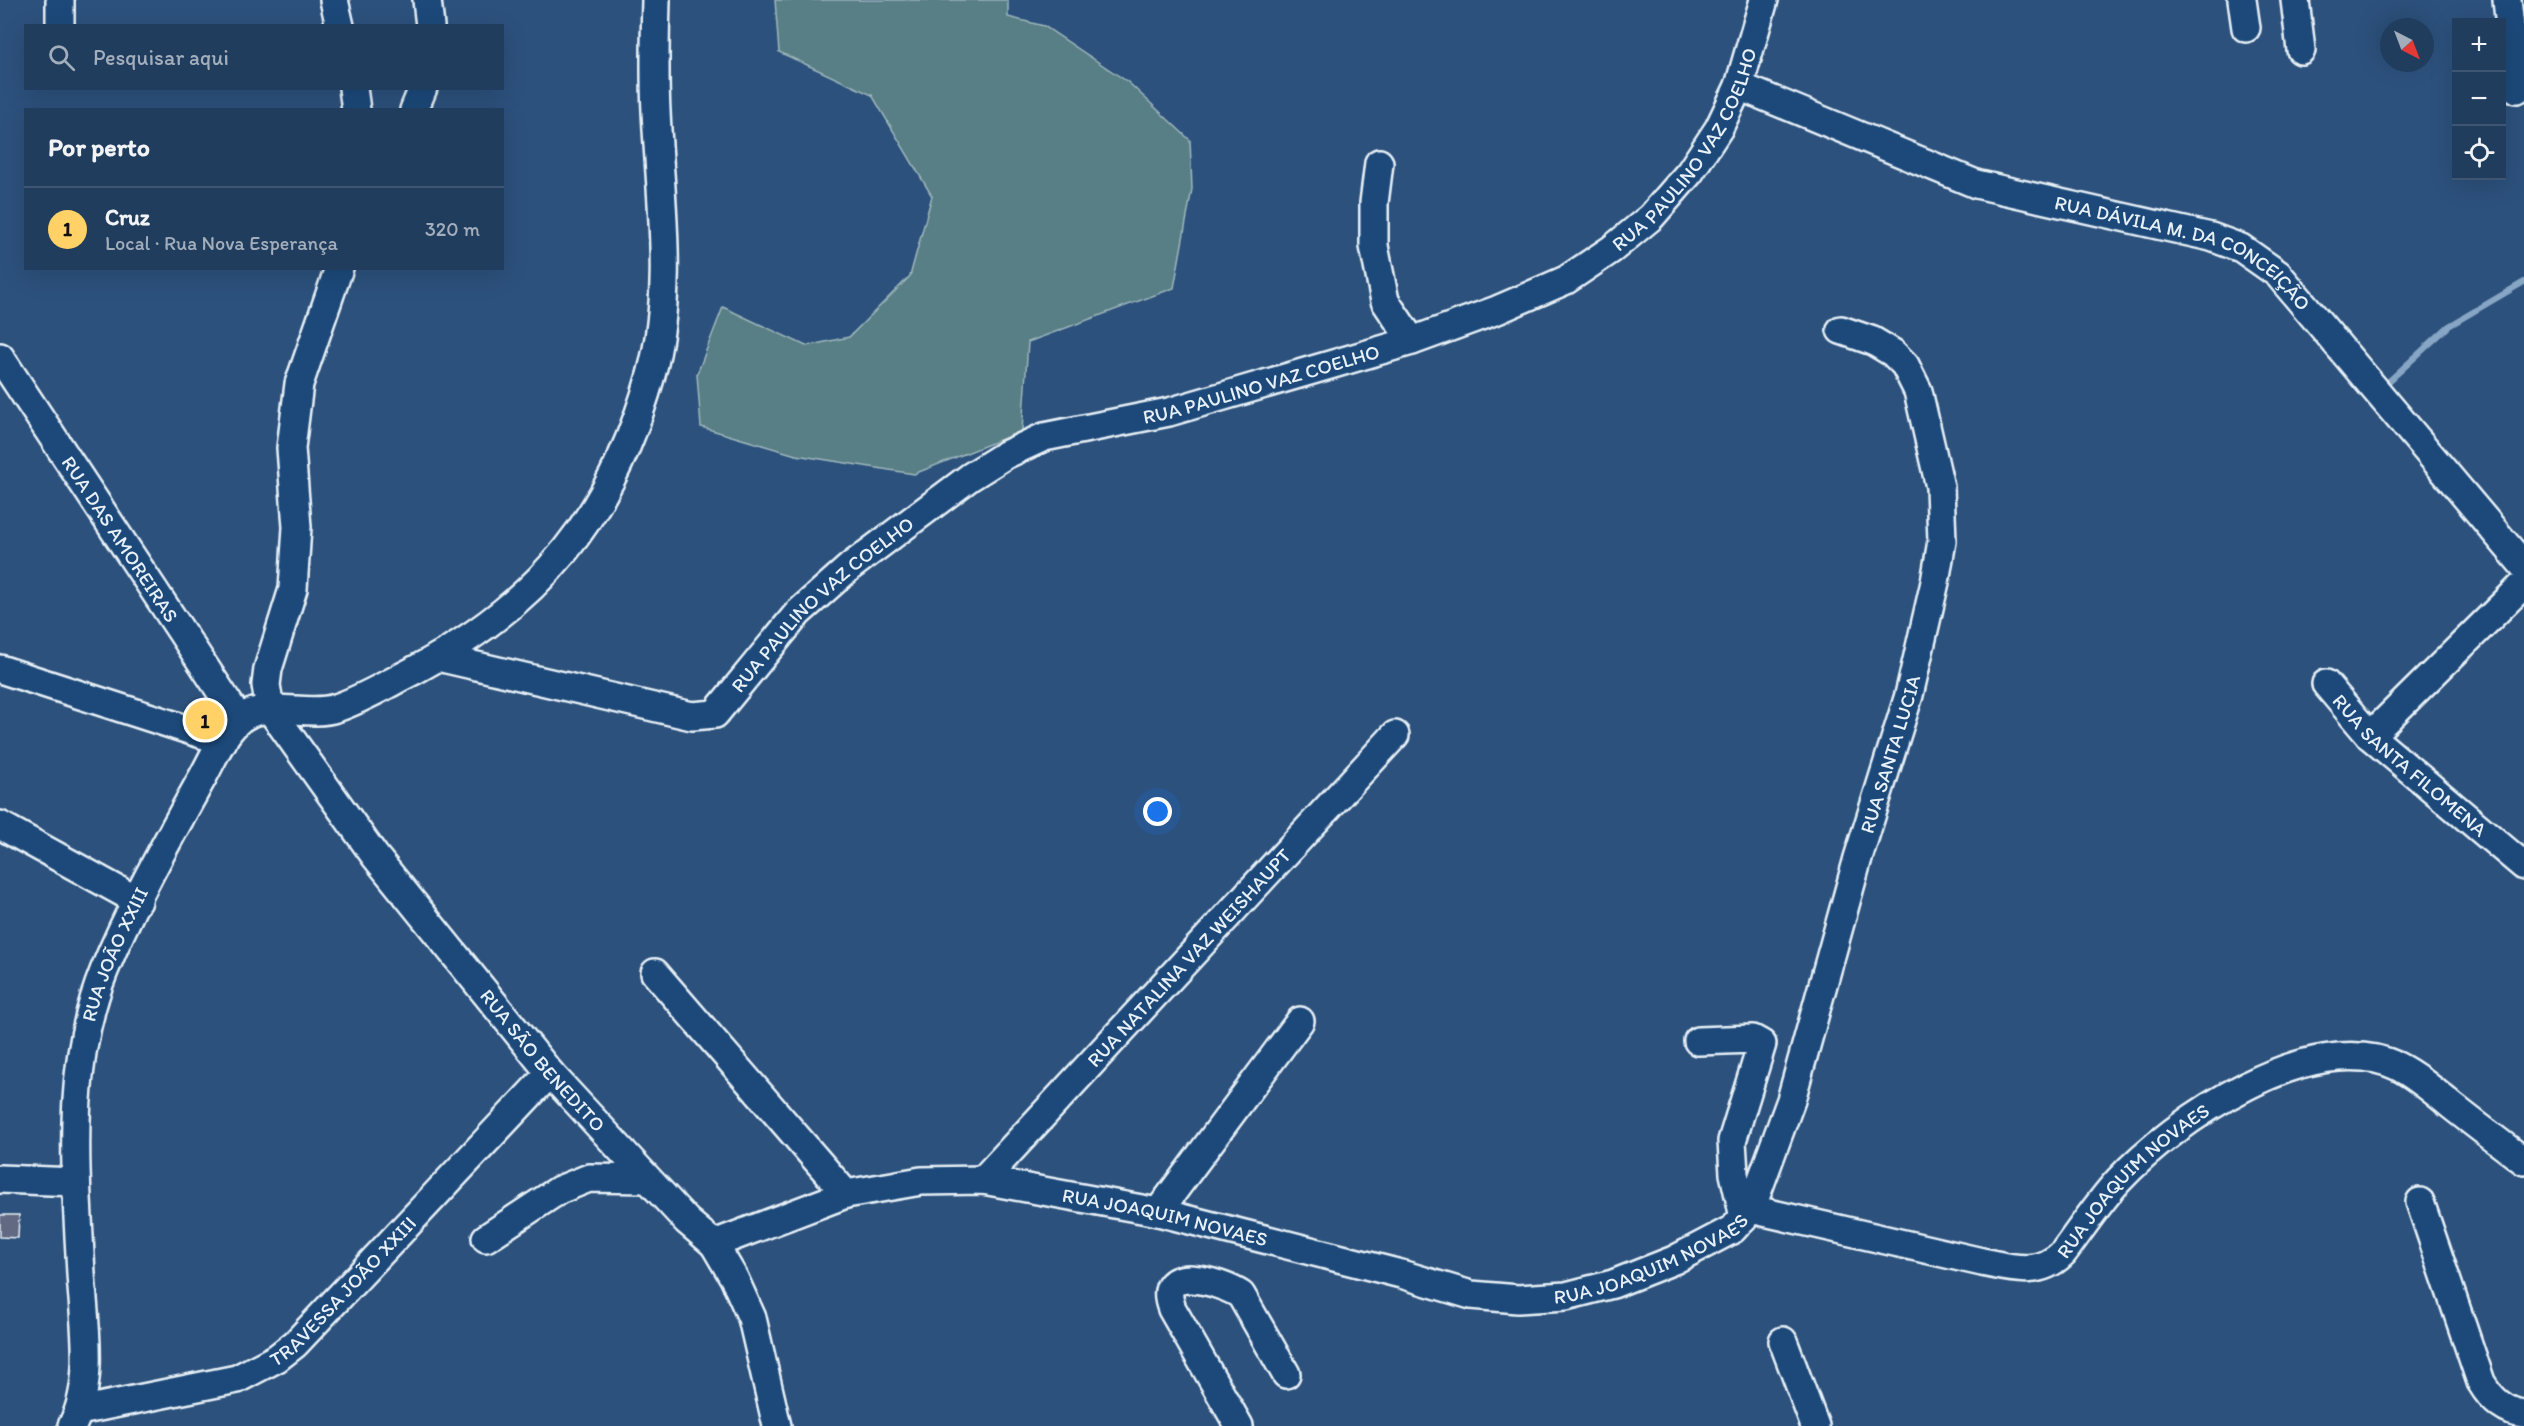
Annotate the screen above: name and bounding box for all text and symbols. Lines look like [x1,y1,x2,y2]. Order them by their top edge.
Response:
north arrow [2380,18,2434,72]
map controls [2452,18,2506,180]
button: + [2452,18,2506,72]
search box [24,24,504,90]
icon: search [45,41,78,74]
text: Pesquisar aqui [93,44,229,71]
street label: RUA PAULINO VAZ COELHO [1607,45,1761,256]
button: − [2452,72,2506,126]
button: locate [2452,126,2506,180]
text: Por perto [48,131,150,163]
street label: RUA DÁVILA M. DA CONCEIÇÃO [2052,190,2316,315]
text: Cruz [105,204,150,231]
text: 1 [63,217,72,241]
text: 320 m [425,217,480,241]
text: Local · Rua Nova Esperança [105,231,338,255]
street label: RUA PAULINO VAZ COELHO [1141,339,1382,429]
street label: RUA DAS AMOREIRAS [57,451,184,627]
street label: RUA PAULINO VAZ COELHO [726,511,918,697]
street label: RUA SANTA LUCIA [1855,673,1925,836]
street label: RUA SANTA FILOMENA [2328,689,2492,842]
pin: 1 [186,698,224,742]
your location [1143,797,1172,826]
street label: RUA NATALINA VAZ WEISHAUPT [1082,843,1296,1072]
street label: RUA JOÃO XXIII [76,883,153,1024]
street label: RUA SÃO BENEDITO [475,984,610,1137]
street label: RUA JOAQUIM NOVAES [2051,1098,2214,1263]
street label: RUA JOAQUIM NOVAES [1060,1183,1270,1251]
street label: RUA JOAQUIM NOVAES [1553,1209,1753,1309]
street label: TRAVESSA JOÃO XXIII [266,1211,421,1372]

